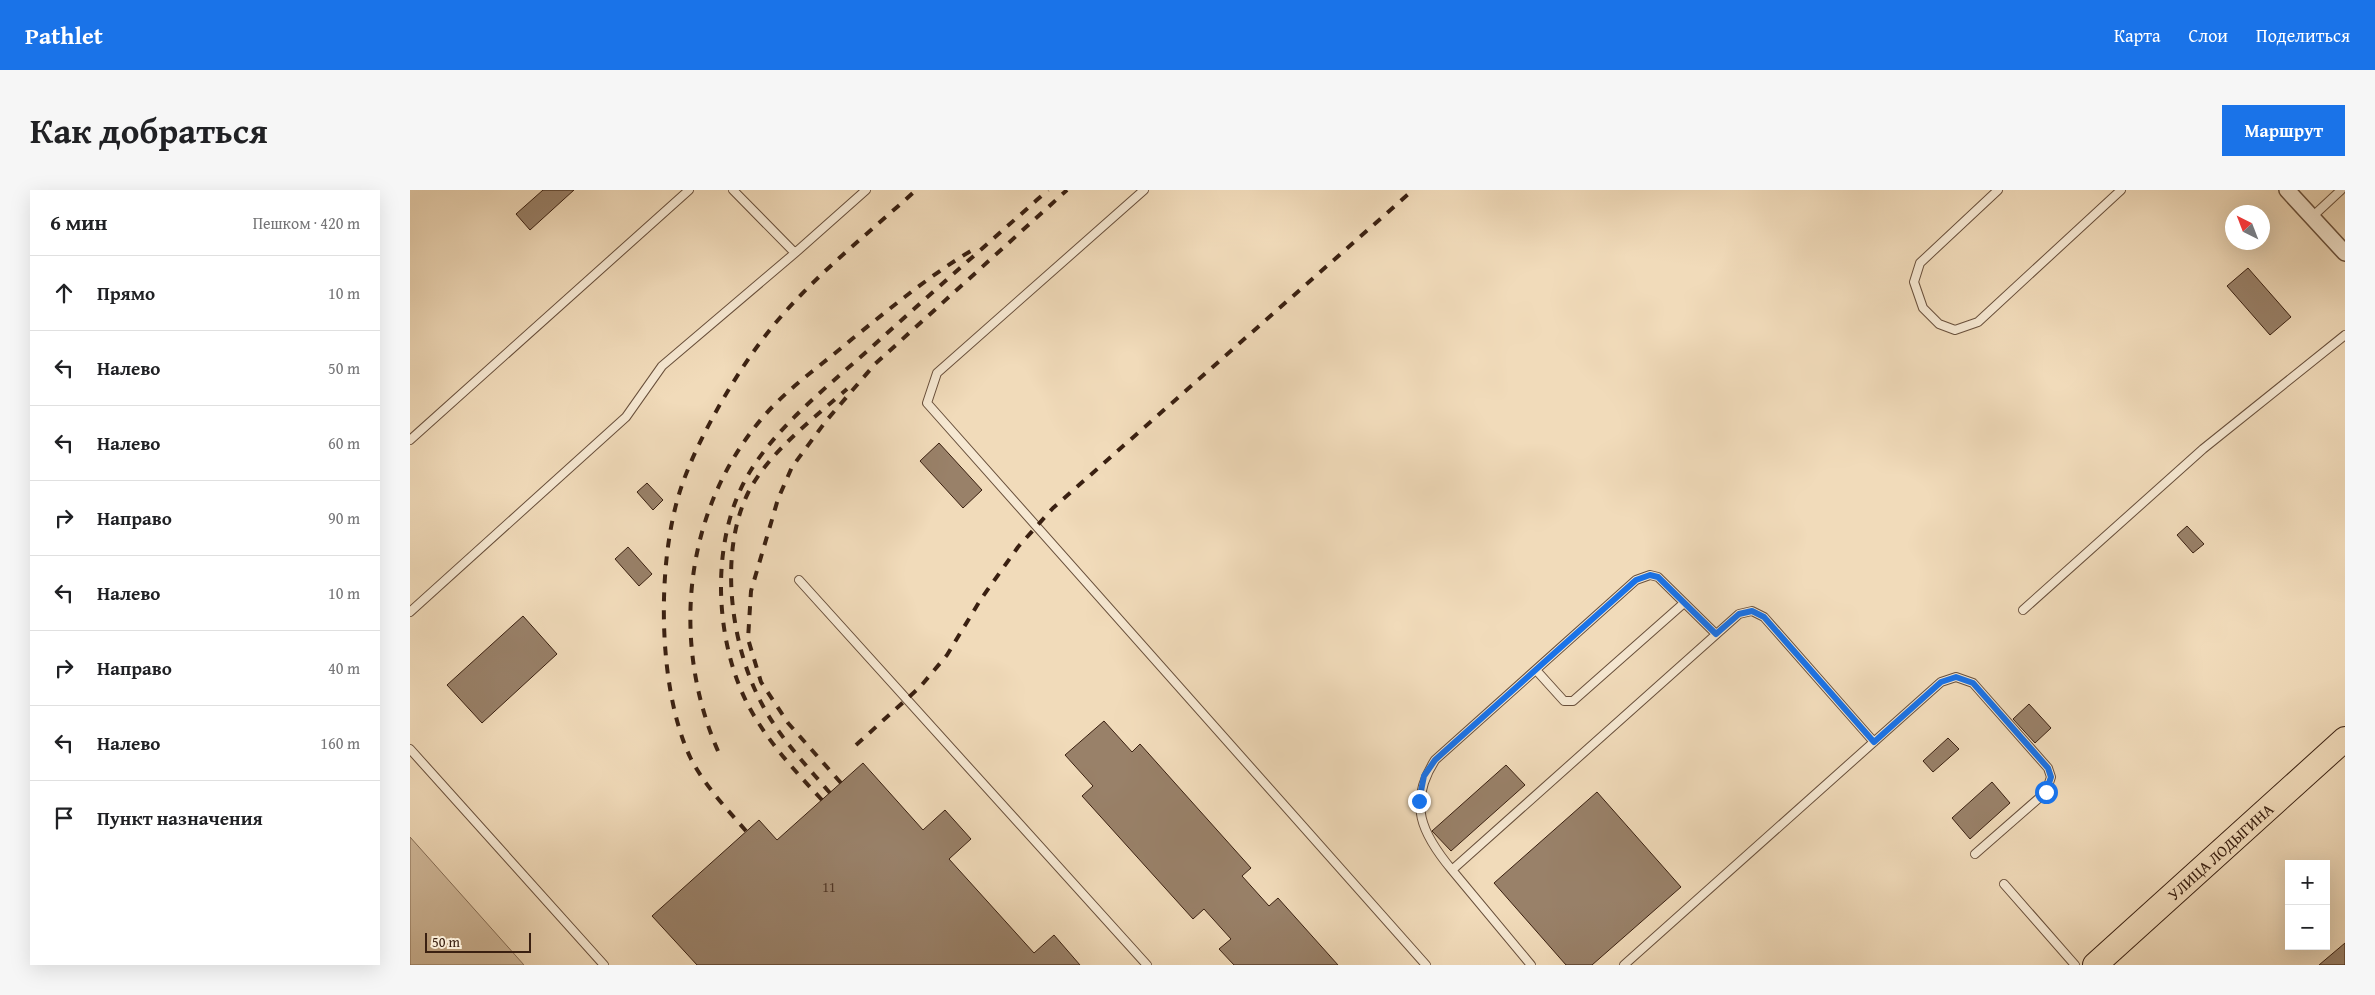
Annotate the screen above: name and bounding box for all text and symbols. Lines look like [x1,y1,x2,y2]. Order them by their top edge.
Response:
text: Pathlet [25,18,103,53]
text: Карта [2114,22,2161,49]
text: Слои [2189,22,2228,49]
text: Поделиться [2256,22,2350,49]
text: Как добраться [30,105,268,156]
button: Маршрут [2222,105,2345,156]
north arrow [2225,205,2270,250]
text: 6 мин [50,207,107,238]
text: Пешком · 420 m [253,211,360,235]
icon: ahead [50,279,78,307]
text: Прямо [97,279,155,307]
text: 10 m [328,281,360,305]
icon: left [50,354,78,382]
text: Налево [97,354,160,382]
text: 50 m [328,356,360,380]
icon: left [50,429,78,457]
text: Налево [97,429,160,457]
text: 60 m [328,431,360,455]
icon: right [50,504,78,532]
text: Направо [97,504,172,532]
text: 90 m [328,506,360,530]
icon: left [50,579,78,607]
text: Налево [97,579,160,607]
text: 10 m [328,581,360,605]
icon: right [50,654,78,682]
text: Направо [97,654,172,682]
text: 40 m [328,656,360,680]
icon: left [50,729,78,757]
text: Налево [97,729,160,757]
text: 160 m [320,731,360,755]
route start [2035,781,2058,804]
route end [1408,790,1431,813]
street label: УЛИЦА ЛОДЫГИНА [2162,797,2279,906]
icon: arrive [50,804,78,832]
text: Пункт назначения [97,804,263,832]
map controls [2285,860,2330,950]
button: + [2285,860,2330,905]
house number: 11 [822,877,836,897]
button: − [2285,905,2330,950]
scale bar [425,930,531,953]
text: 50 m [432,932,460,952]

